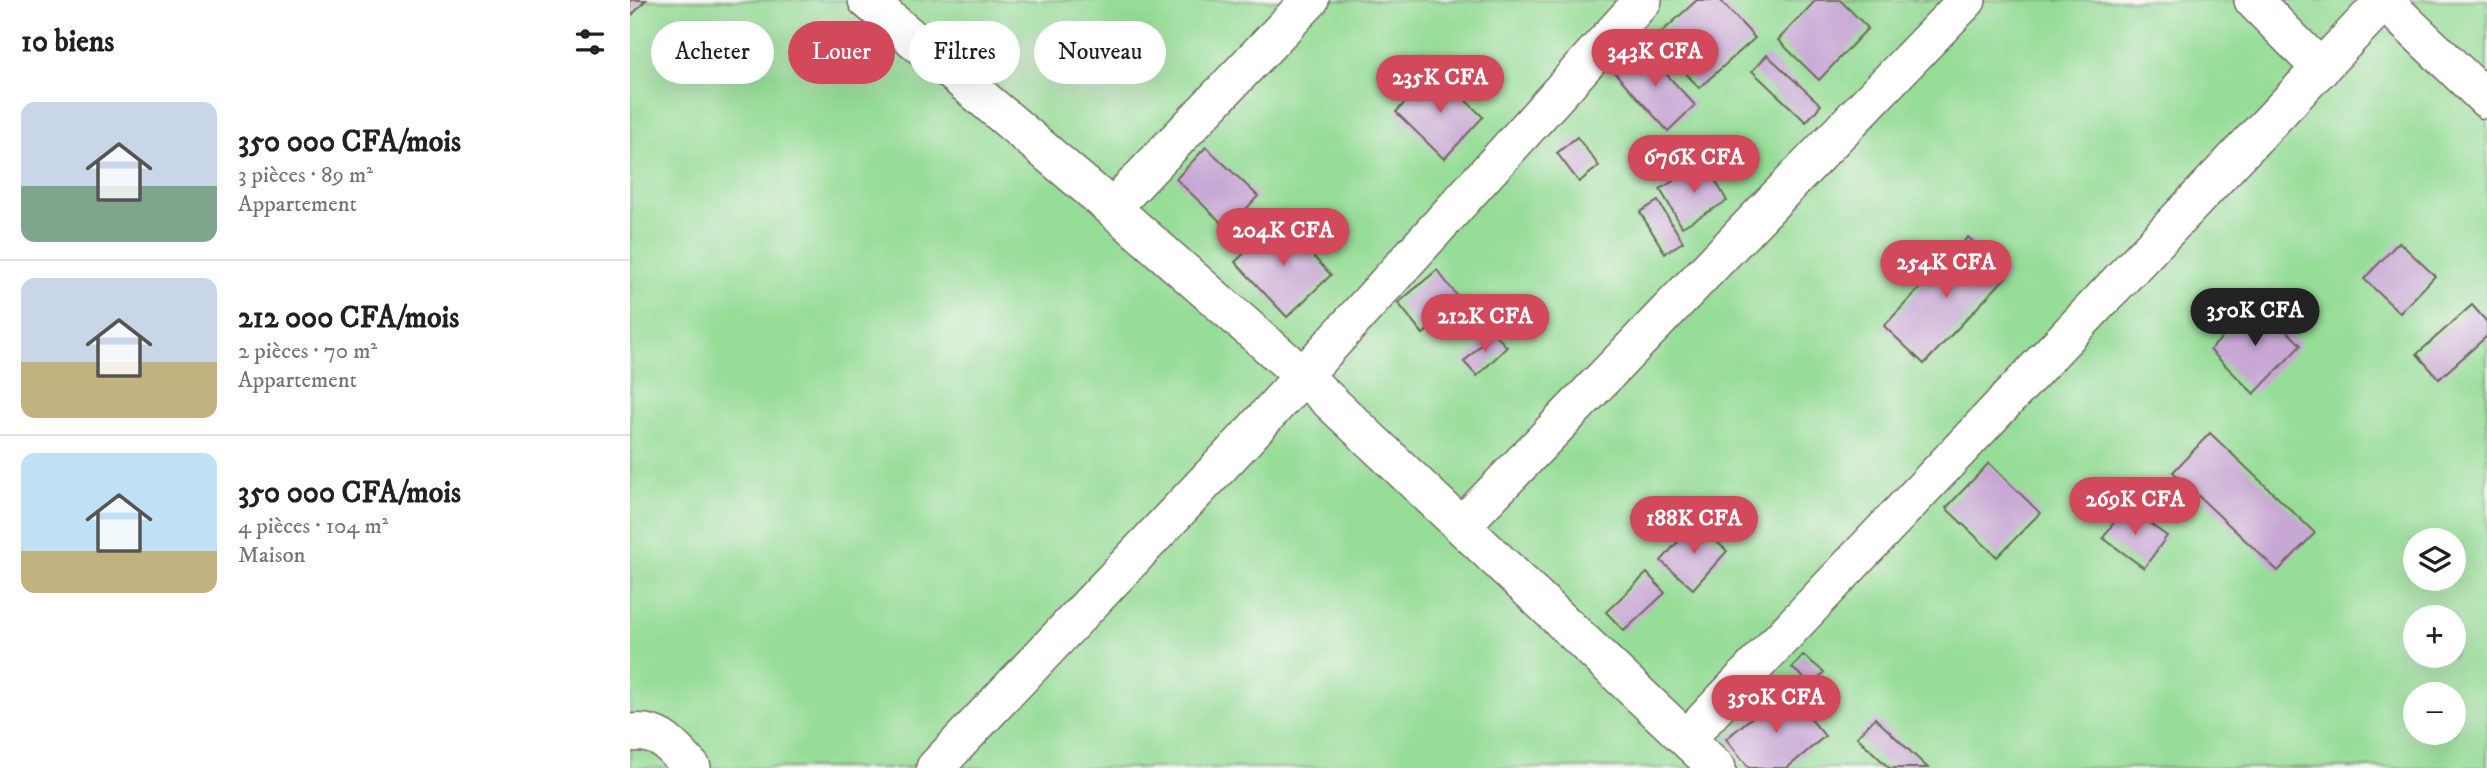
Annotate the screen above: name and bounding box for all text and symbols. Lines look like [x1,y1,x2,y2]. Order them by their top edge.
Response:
chip: Acheter [651,21,774,84]
chip: Louer [788,21,895,84]
chip: Filtres [909,21,1020,84]
chip: Nouveau [1034,21,1166,84]
icon: filters [571,23,609,61]
text: 10 biens [21,24,114,61]
pin: 343K CFA [1583,29,1727,89]
text: 343K CFA [1608,37,1702,66]
pin: 235K CFA [1368,55,1512,115]
text: 235K CFA [1392,63,1488,92]
text: 350 000 CFA/mois [238,124,461,161]
icon: home [77,130,161,214]
pin: 676K CFA [1622,136,1766,195]
text: 676K CFA [1644,143,1744,172]
text: 3 pièces · 89 m² [238,161,373,190]
text: Appartement [238,190,357,219]
pin: 204K CFA [1211,208,1355,268]
text: 204K CFA [1232,216,1334,245]
pin: 254K CFA [1874,240,2018,300]
text: 254K CFA [1896,248,1996,277]
pin: 350K CFA [2183,288,2327,348]
pin: 212K CFA [1413,294,1557,354]
text: 350K CFA [2207,296,2303,325]
text: 212 000 CFA/mois [238,300,459,337]
text: 212K CFA [1437,302,1533,331]
icon: home [77,306,161,390]
text: 2 pièces · 70 m² [238,337,377,366]
text: Appartement [238,366,357,395]
text: 350 000 CFA/mois [238,475,461,512]
pin: 269K CFA [2063,477,2207,537]
icon: home [77,481,161,565]
text: 269K CFA [2085,485,2185,514]
pin: 188K CFA [1622,496,1766,556]
text: 188K CFA [1646,504,1742,533]
text: 4 pièces · 104 m² [238,512,389,541]
map controls [2403,528,2466,745]
button: layers [2403,528,2466,591]
text: Maison [238,541,306,570]
button: + [2403,605,2466,668]
pin: 350K CFA [1704,676,1848,735]
button: − [2403,682,2466,745]
text: 350K CFA [1728,683,1824,712]

